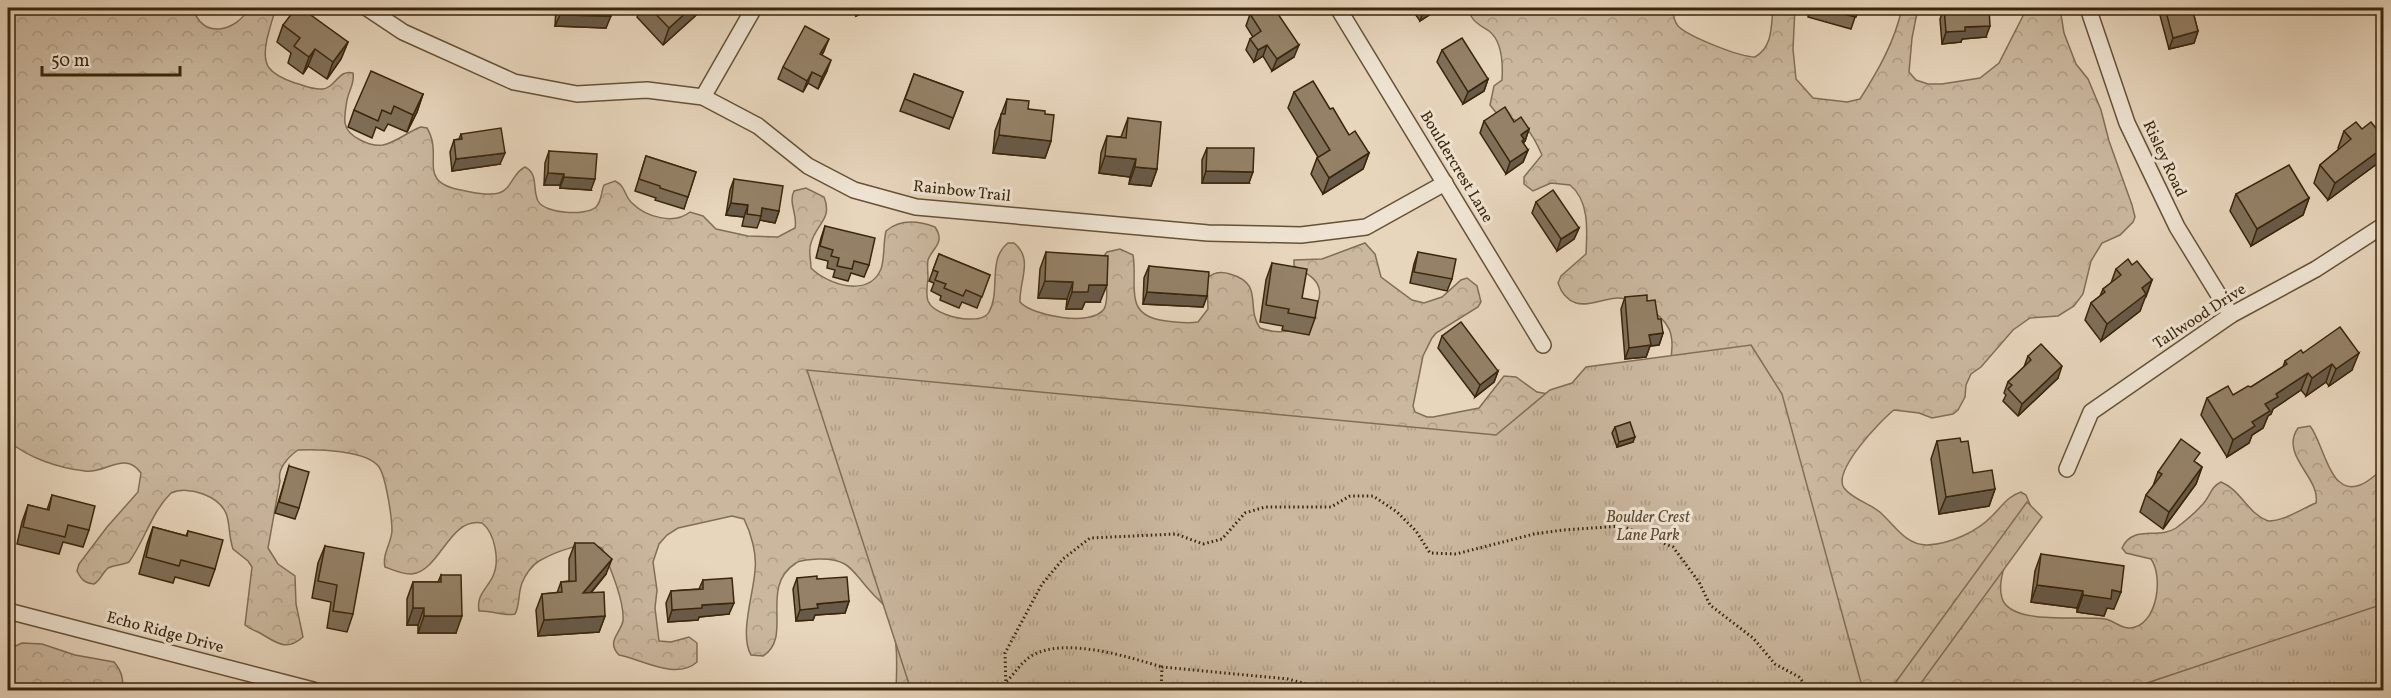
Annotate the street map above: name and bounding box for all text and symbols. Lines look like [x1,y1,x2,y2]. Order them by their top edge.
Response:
scale bar [42,39,180,77]
text: 50 m [51,49,90,74]
street label: Bouldercrest Lane [1414,107,1498,227]
street label: Risley Road [2137,117,2191,201]
street label: Rainbow Trail [912,176,1012,208]
street label: Tallwood Drive [2149,279,2251,355]
park label: Boulder Crest Lane Park [1606,507,1691,547]
street label: Echo Ridge Drive [104,607,226,659]

